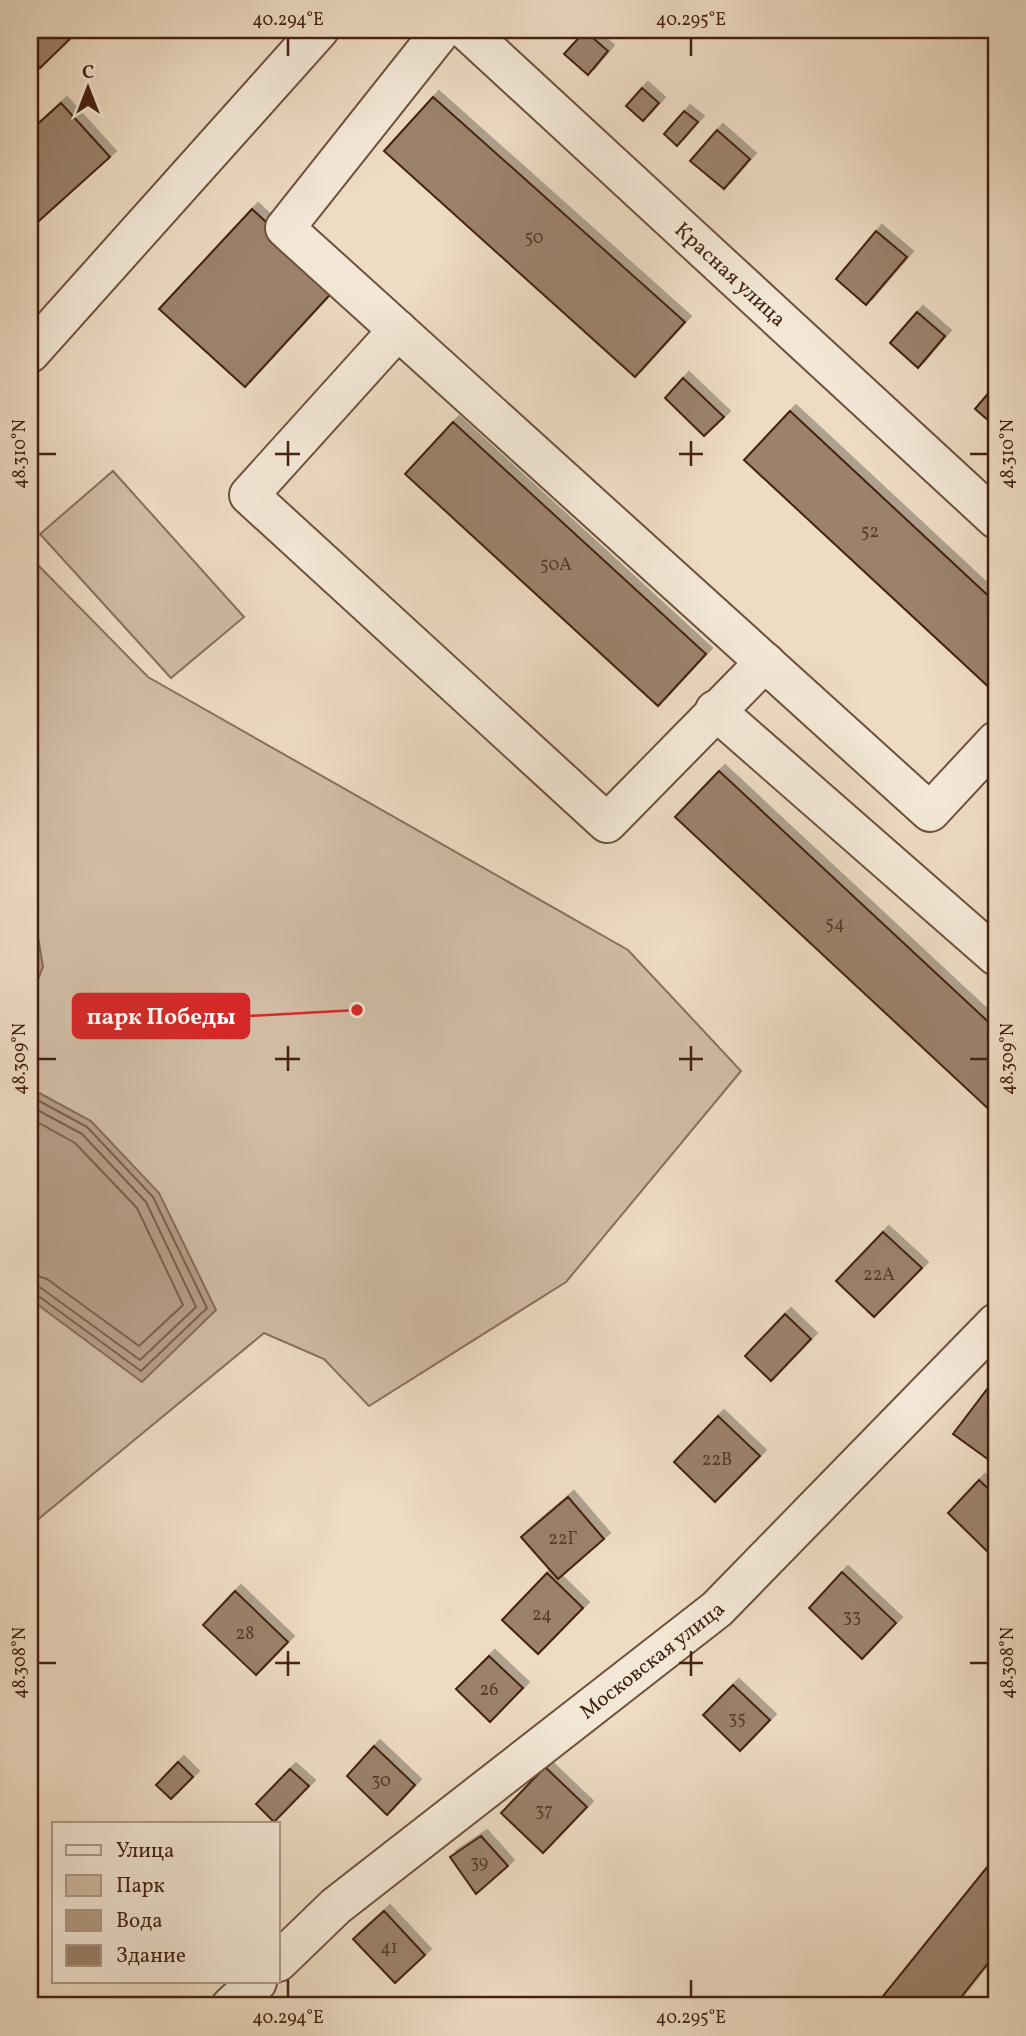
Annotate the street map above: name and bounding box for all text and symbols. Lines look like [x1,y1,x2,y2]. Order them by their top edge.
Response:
text: 40.294°E [252,8,324,33]
text: 40.295°E [656,8,726,33]
north arrow [52,52,122,122]
text: С [82,60,94,86]
street label: Красная улица [667,216,792,334]
house number: 50 [524,226,544,251]
text: 48.310°N [8,419,33,489]
text: 48.310°N [996,419,1021,489]
house number: 52 [861,520,879,545]
house number: 50А [540,553,572,578]
house number: 54 [825,912,845,937]
callout: парк Победы [73,994,249,1038]
text: парк Победы [87,1002,235,1034]
text: 48.309°N [8,1023,33,1095]
text: 48.309°N [996,1023,1021,1095]
house number: 22А [863,1263,895,1288]
house number: 22В [702,1448,732,1473]
house number: 22Г [548,1527,578,1552]
street label: Московская улица [574,1596,732,1727]
house number: 24 [532,1603,552,1628]
house number: 33 [843,1605,861,1630]
house number: 28 [236,1622,254,1647]
text: 48.308°N [8,1627,33,1699]
text: 48.308°N [996,1627,1021,1699]
house number: 26 [480,1678,498,1703]
house number: 35 [728,1707,746,1732]
house number: 30 [371,1769,391,1794]
house number: 37 [535,1799,553,1824]
legend [52,1822,280,1983]
text: Улица [116,1837,174,1866]
house number: 39 [470,1851,488,1876]
text: Парк [116,1872,165,1901]
text: Вода [116,1907,163,1936]
house number: 41 [380,1936,398,1961]
text: Здание [116,1942,186,1971]
text: 40.294°E [252,2006,324,2031]
text: 40.295°E [656,2006,726,2031]

